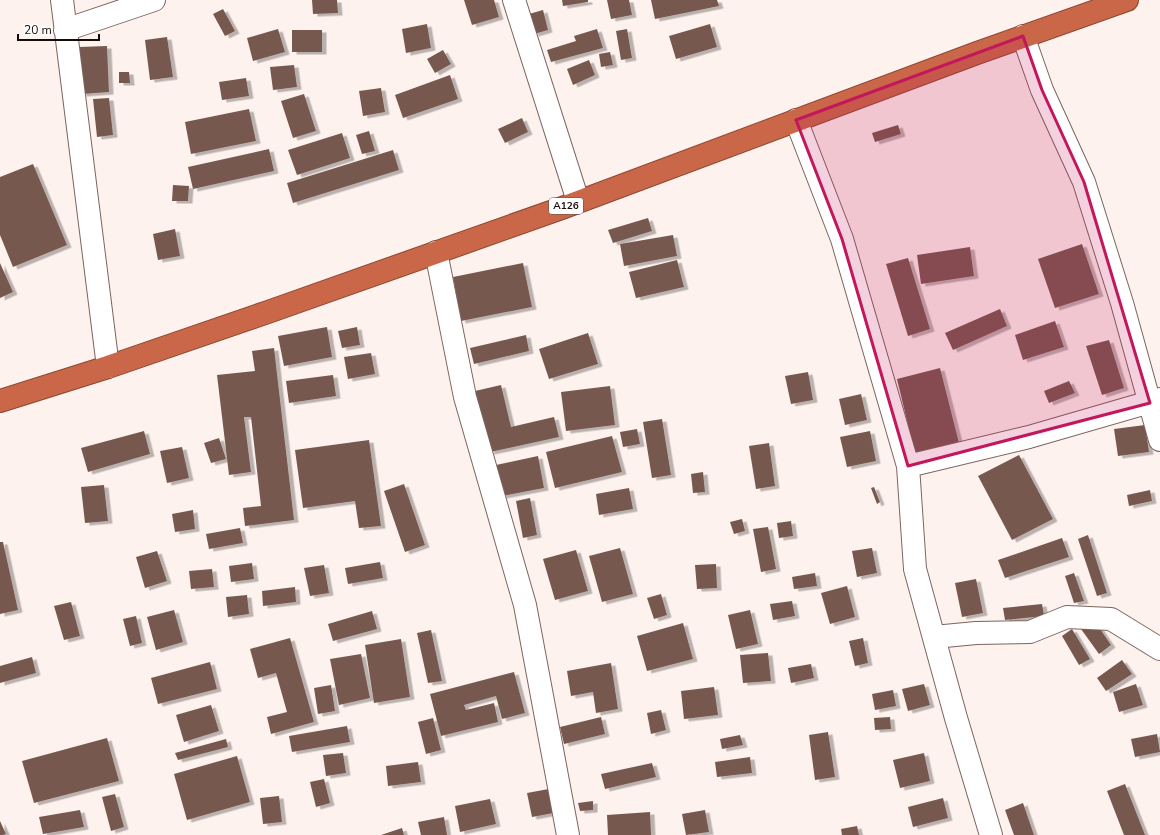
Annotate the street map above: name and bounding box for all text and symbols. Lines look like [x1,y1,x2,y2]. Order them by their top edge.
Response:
scale bar [18,16,99,42]
text: 20 m [24,22,52,38]
road number: A126 [549,198,583,214]

